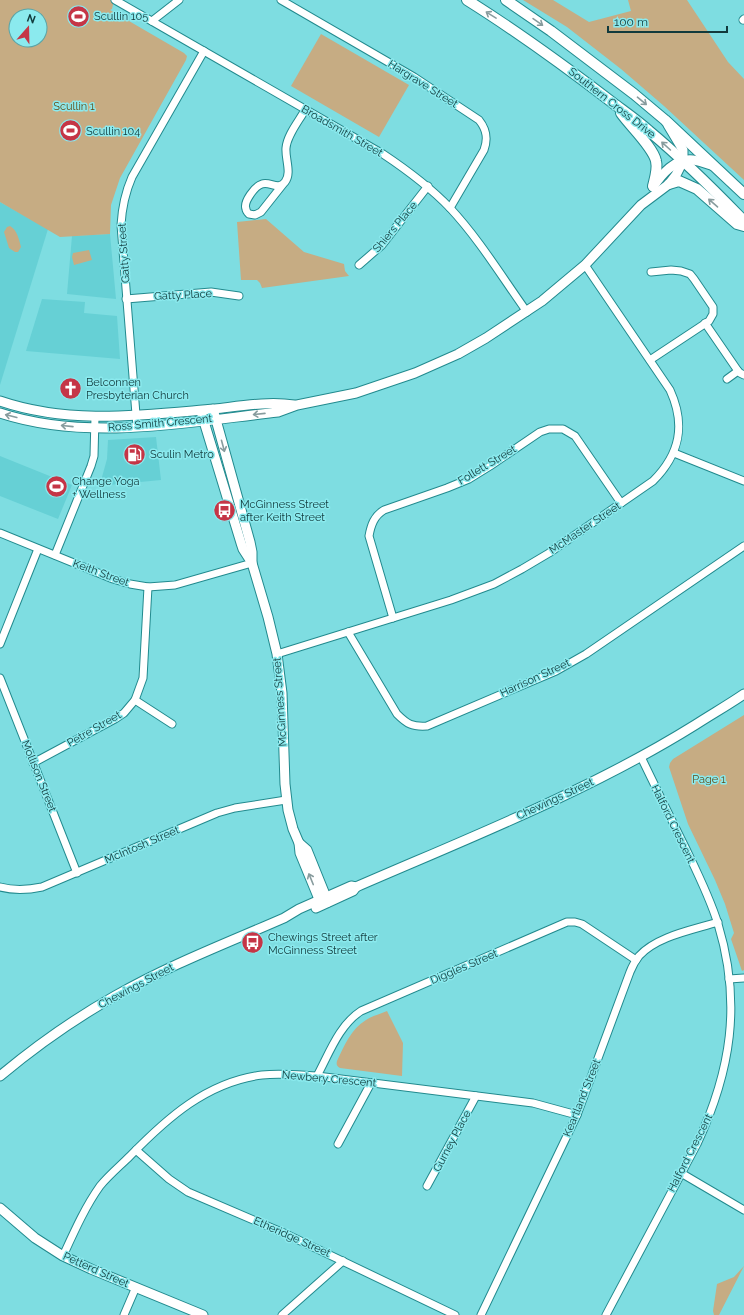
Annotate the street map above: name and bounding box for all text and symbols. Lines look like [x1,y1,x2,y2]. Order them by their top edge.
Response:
sports icon: Scullin 105 [66,3,92,29]
north arrow [8,8,48,48]
scale bar [608,8,727,34]
place label: Scullin 105 [94,10,148,23]
one-way arrow [486,11,497,19]
text: N [25,12,37,27]
text: 100 m [614,15,648,29]
one-way arrow [532,18,543,26]
street label: Hargrave Street [386,57,460,111]
street label: Southern Cross Drive [566,65,659,141]
one-way arrow [636,96,647,105]
park label: Scullin 1 [53,100,95,113]
street label: Broadsmith Street [299,102,385,160]
sports icon: Scullin 104 [57,118,83,144]
place label: Scullin 104 [86,125,140,138]
one-way arrow [661,141,671,150]
one-way arrow [708,198,719,207]
street label: Shiers Place [370,199,420,255]
street label: Gatty Street [115,222,133,283]
street label: Gatty Place [154,287,213,303]
church icon: Belconnen Presbyterian Church [57,375,83,401]
place label: Belconnen Presbyterian Church [86,376,189,402]
one-way arrow [253,410,266,418]
one-way arrow [5,411,18,419]
street label: Ross Smith Crescent [107,412,213,434]
one-way arrow [61,423,74,430]
one-way arrow [220,440,228,453]
fuel station icon: Sculin Metro [121,441,147,467]
street label: Follett Street [455,442,519,487]
place label: Sculin Metro [150,448,214,461]
sports icon: Change Yoga + Wellness [44,474,70,500]
place label: Change Yoga + Wellness [72,475,140,501]
bus stop icon: McGinness Street after Keith Street [211,497,237,523]
place label: McGinness Street after Keith Street [240,498,329,524]
street label: McMaster Street [547,499,623,557]
street label: Keith Street [71,557,131,589]
street label: Harrison Street [498,656,572,700]
street label: McGinness Street [270,657,290,747]
street label: Petre Street [65,708,124,750]
street label: Mollison Street [19,738,59,814]
park label: Page 1 [692,773,726,786]
street label: Chewings Street [514,775,596,823]
street label: Halford Crescent [648,783,698,866]
street label: McIntosh Street [103,823,182,867]
one-way arrow [307,874,314,886]
bus stop icon: Chewings Street after McGinness Street [239,930,265,956]
place label: Chewings Street after McGinness Street [268,931,378,957]
street label: Diggles Street [428,947,500,987]
street label: Chewings Street [96,961,176,1011]
street label: Keartland Street [561,1057,604,1139]
street label: Newbery Crescent [281,1068,377,1090]
street label: Gurney Place [430,1108,474,1174]
street label: Halford Crescent [665,1112,715,1194]
street label: Etheridge Street [252,1214,333,1260]
street label: Petterd Street [61,1250,131,1290]

